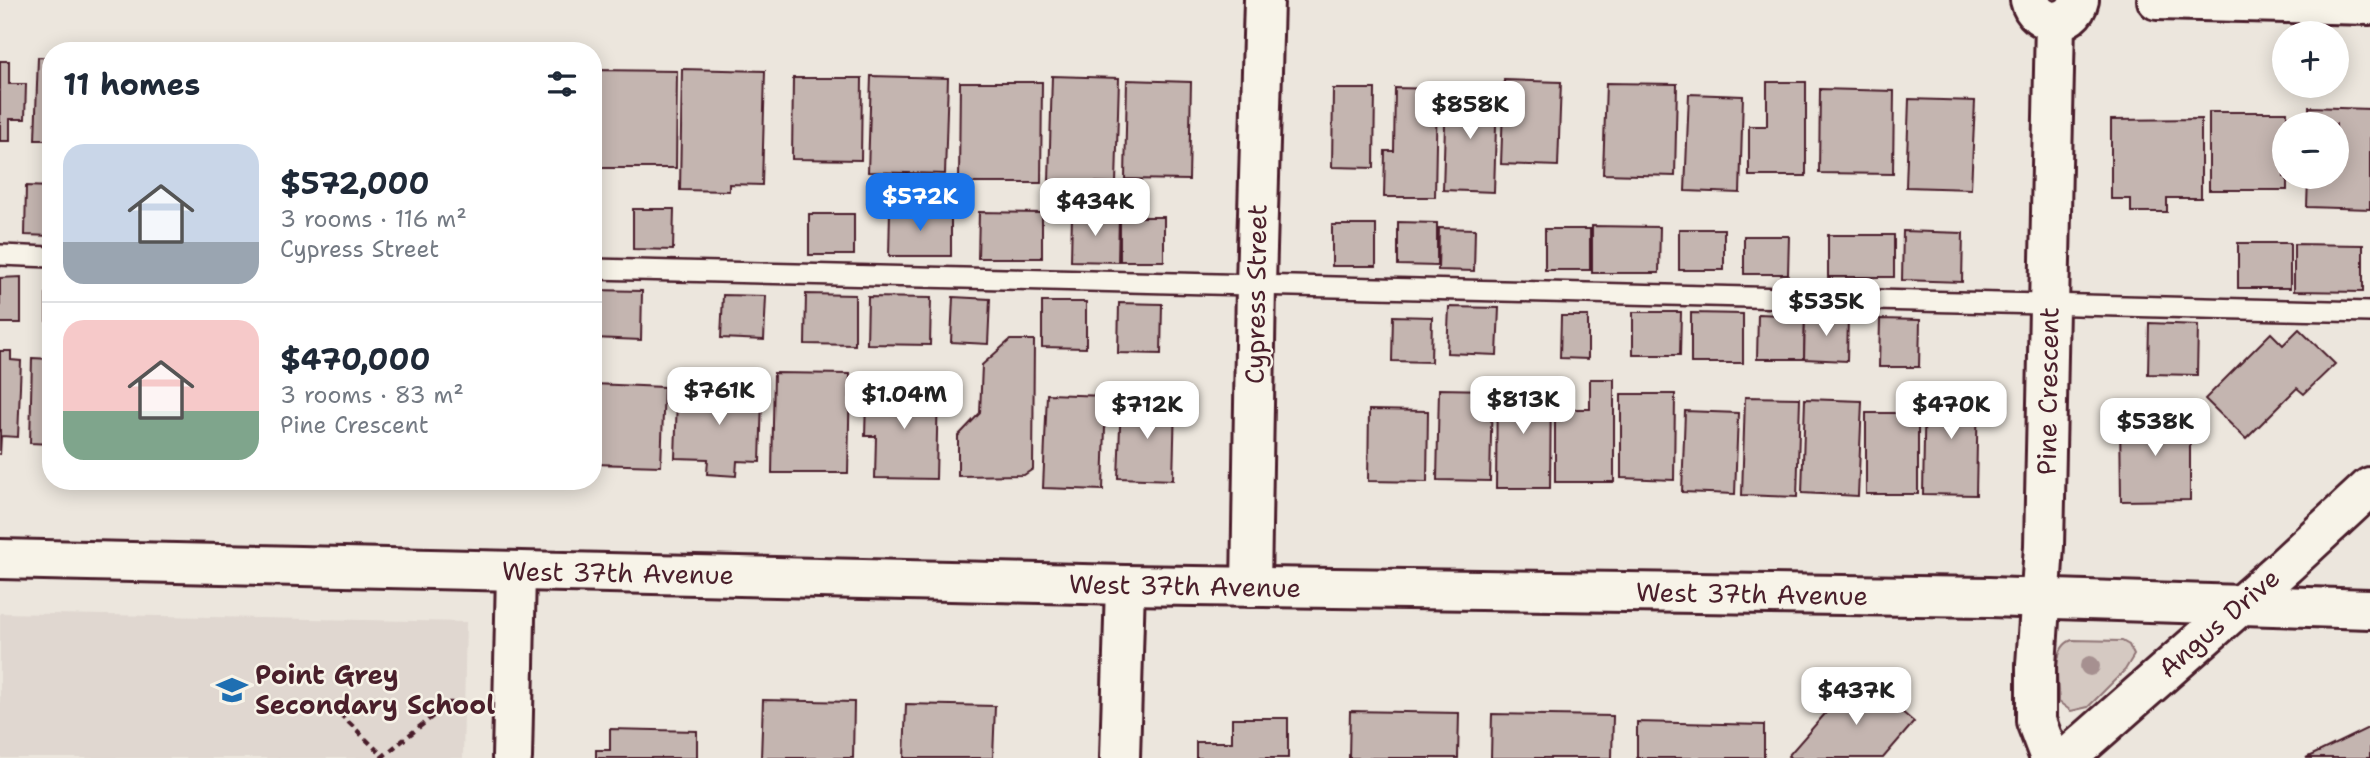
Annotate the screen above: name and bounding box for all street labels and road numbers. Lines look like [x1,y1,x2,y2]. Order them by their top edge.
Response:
street label: Cypress Street [1236,204,1275,384]
street label: Pine Crescent [2029,307,2066,475]
street label: West 37th Avenue [501,553,735,592]
street label: Angus Drive [2150,560,2287,685]
street label: West 37th Avenue [1068,566,1302,605]
street label: West 37th Avenue [1635,574,1869,613]

